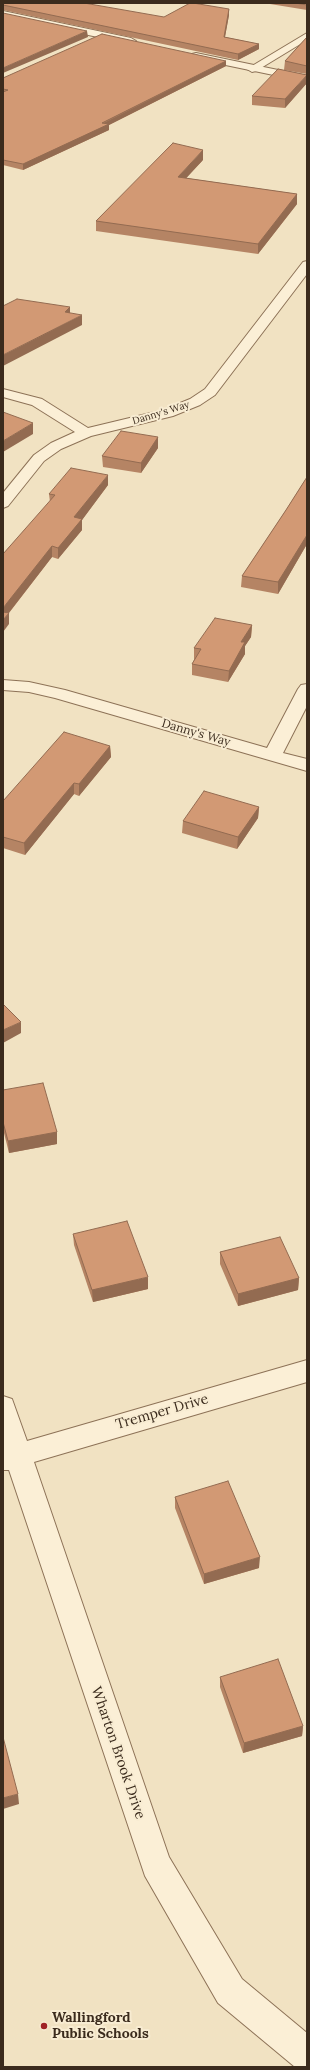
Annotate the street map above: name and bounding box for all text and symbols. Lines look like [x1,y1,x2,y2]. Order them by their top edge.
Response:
street label: Danny's Way [131,399,191,427]
street label: Danny's Way [160,716,232,750]
street label: Tremper Drive [114,1391,210,1433]
street label: Wharton Brook Drive [87,1685,149,1821]
place label: Wallingford Public Schools [52,2010,149,2042]
marker: Wallingford Public Schools [39,2021,49,2031]

